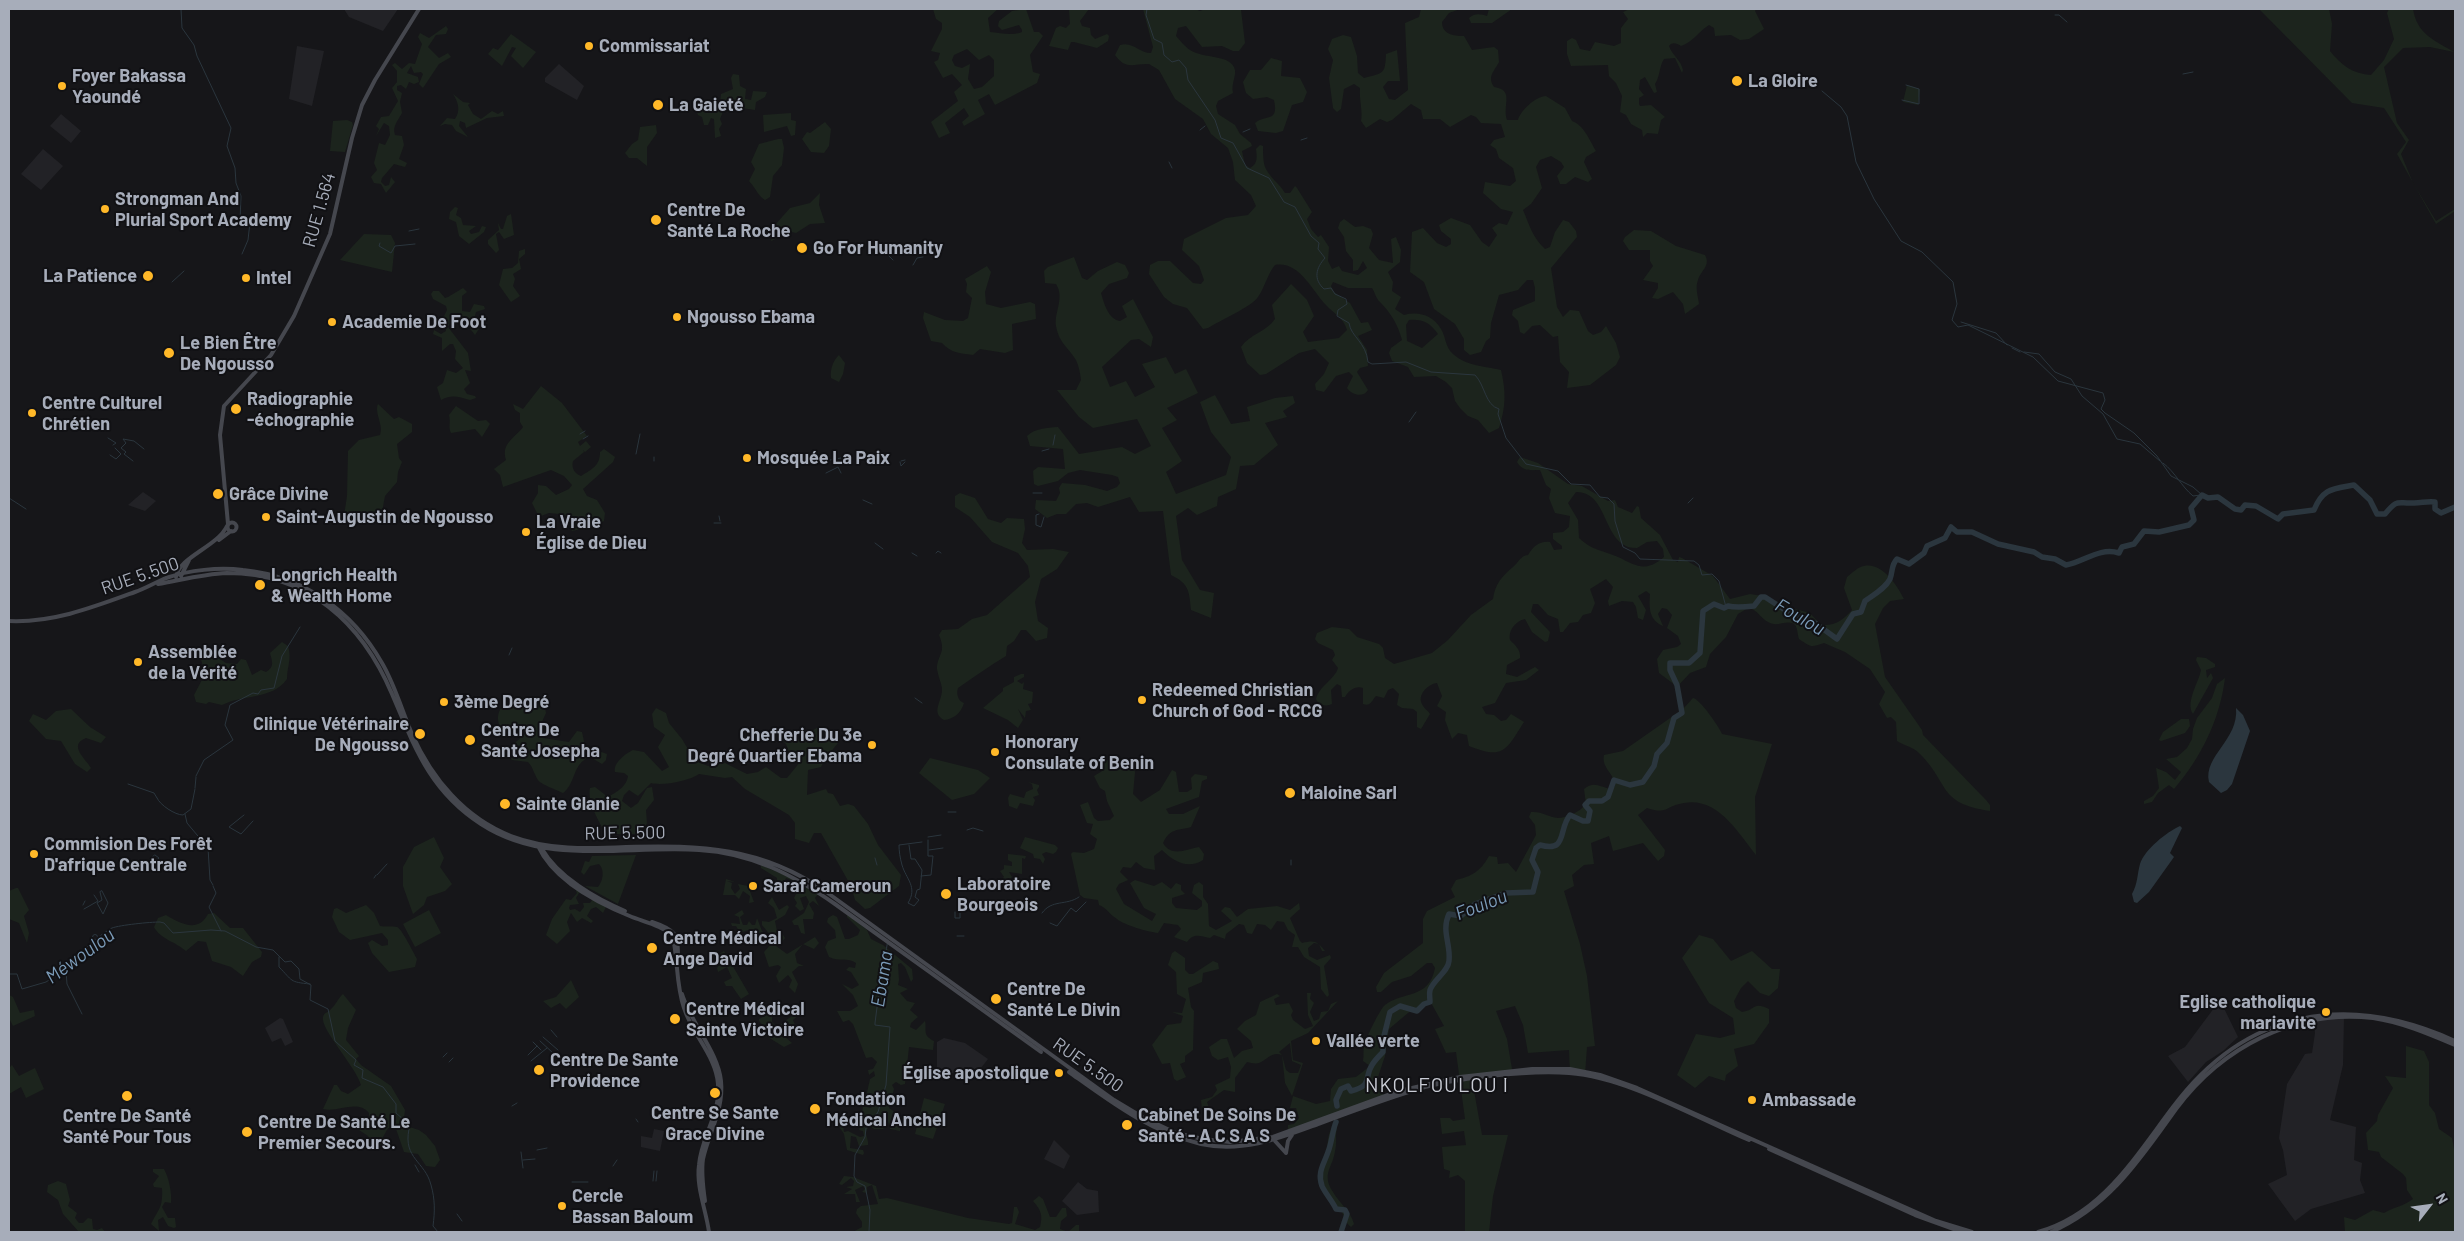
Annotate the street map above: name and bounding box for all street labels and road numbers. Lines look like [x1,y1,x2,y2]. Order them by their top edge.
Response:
street label: RUE 1.564 [298,170,340,250]
street label: RUE 5.500 [98,553,182,599]
street label: RUE 5.500 [584,821,666,845]
street label: RUE 5.500 [1049,1033,1127,1097]

